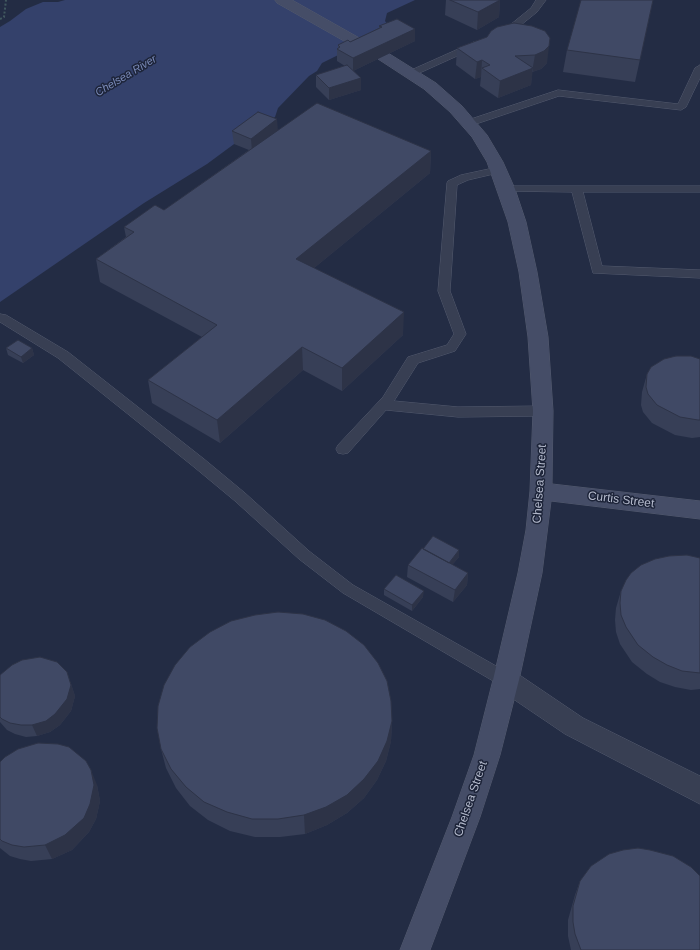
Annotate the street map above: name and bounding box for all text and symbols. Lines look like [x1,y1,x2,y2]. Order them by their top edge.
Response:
water label: Chelsea River [93,53,159,99]
street label: Chelsea Street [530,444,550,524]
street label: Curtis Street [587,489,655,511]
street label: Chelsea Street [451,759,491,839]

